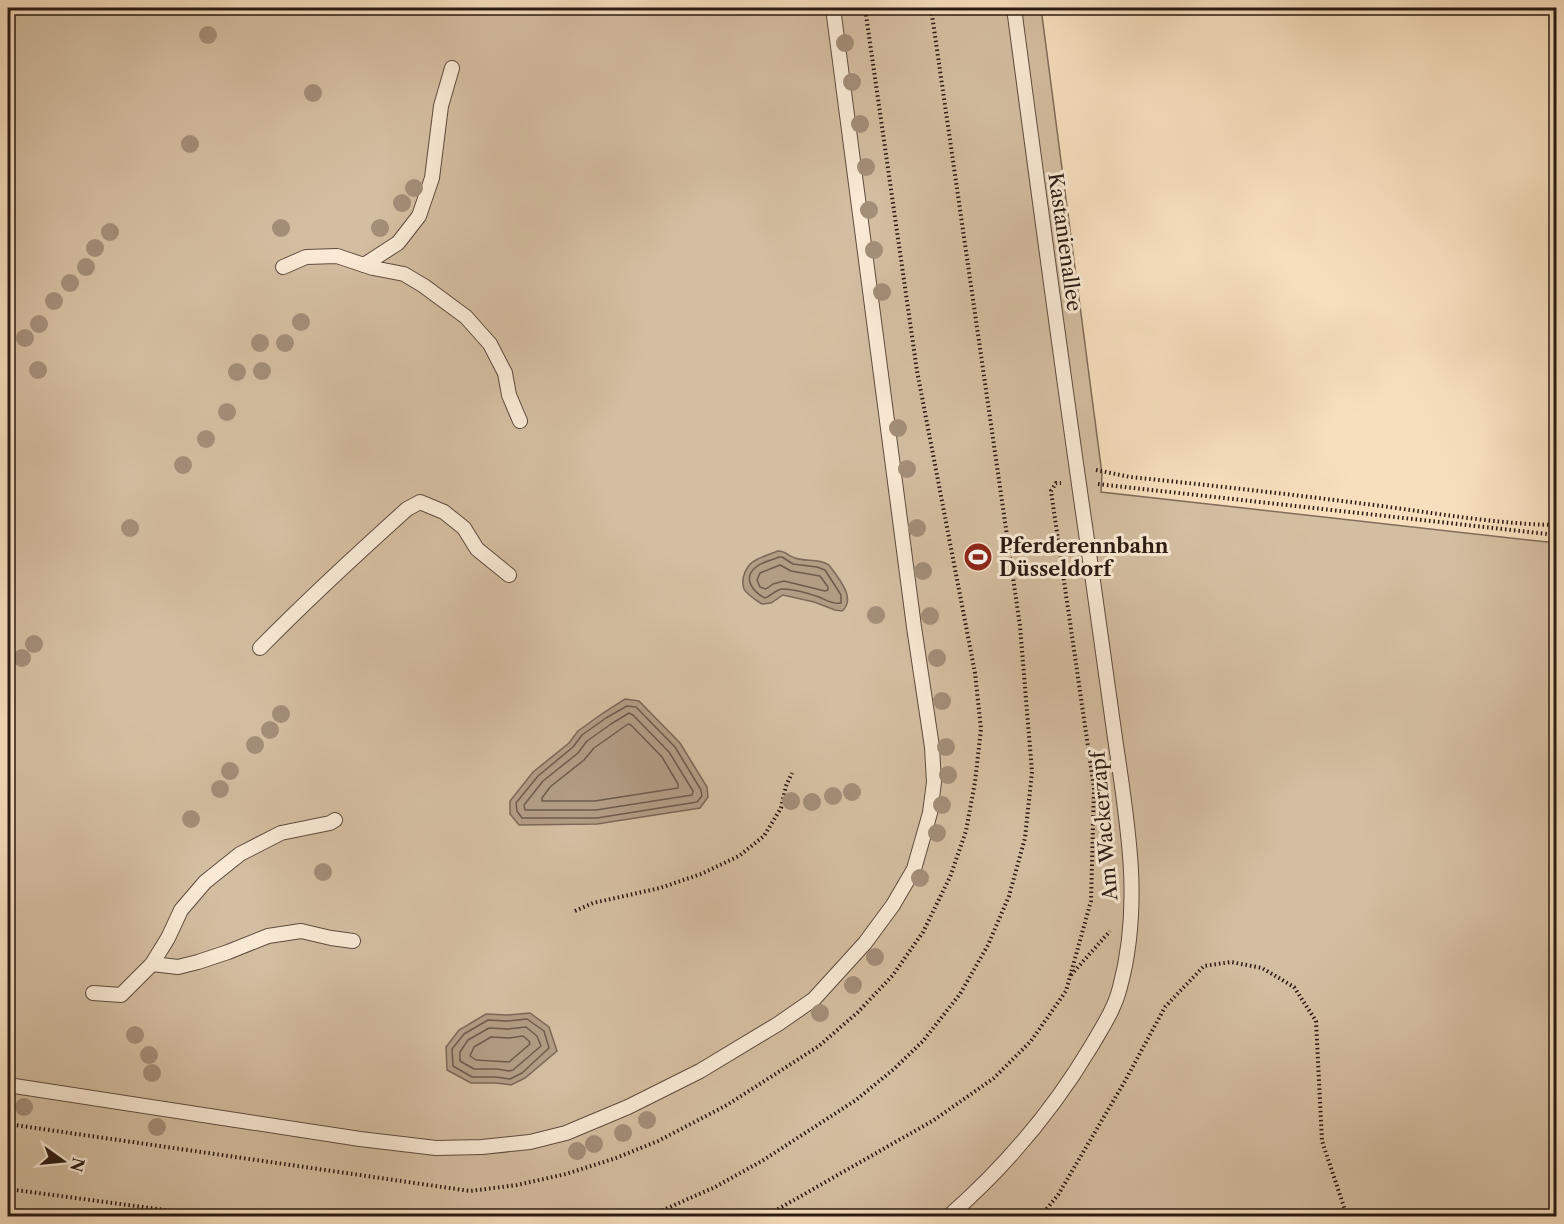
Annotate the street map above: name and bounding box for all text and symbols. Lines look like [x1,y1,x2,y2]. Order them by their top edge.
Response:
street label: Kastanienallee [1043,171,1087,313]
place label: Pferderennbahn Düsseldorf [999,534,1169,581]
sports icon: Pferderennbahn Düsseldorf [962,541,994,573]
street label: Am Wackerzapf [1085,747,1123,903]
north arrow [33,1131,93,1191]
text: N [66,1156,89,1174]

